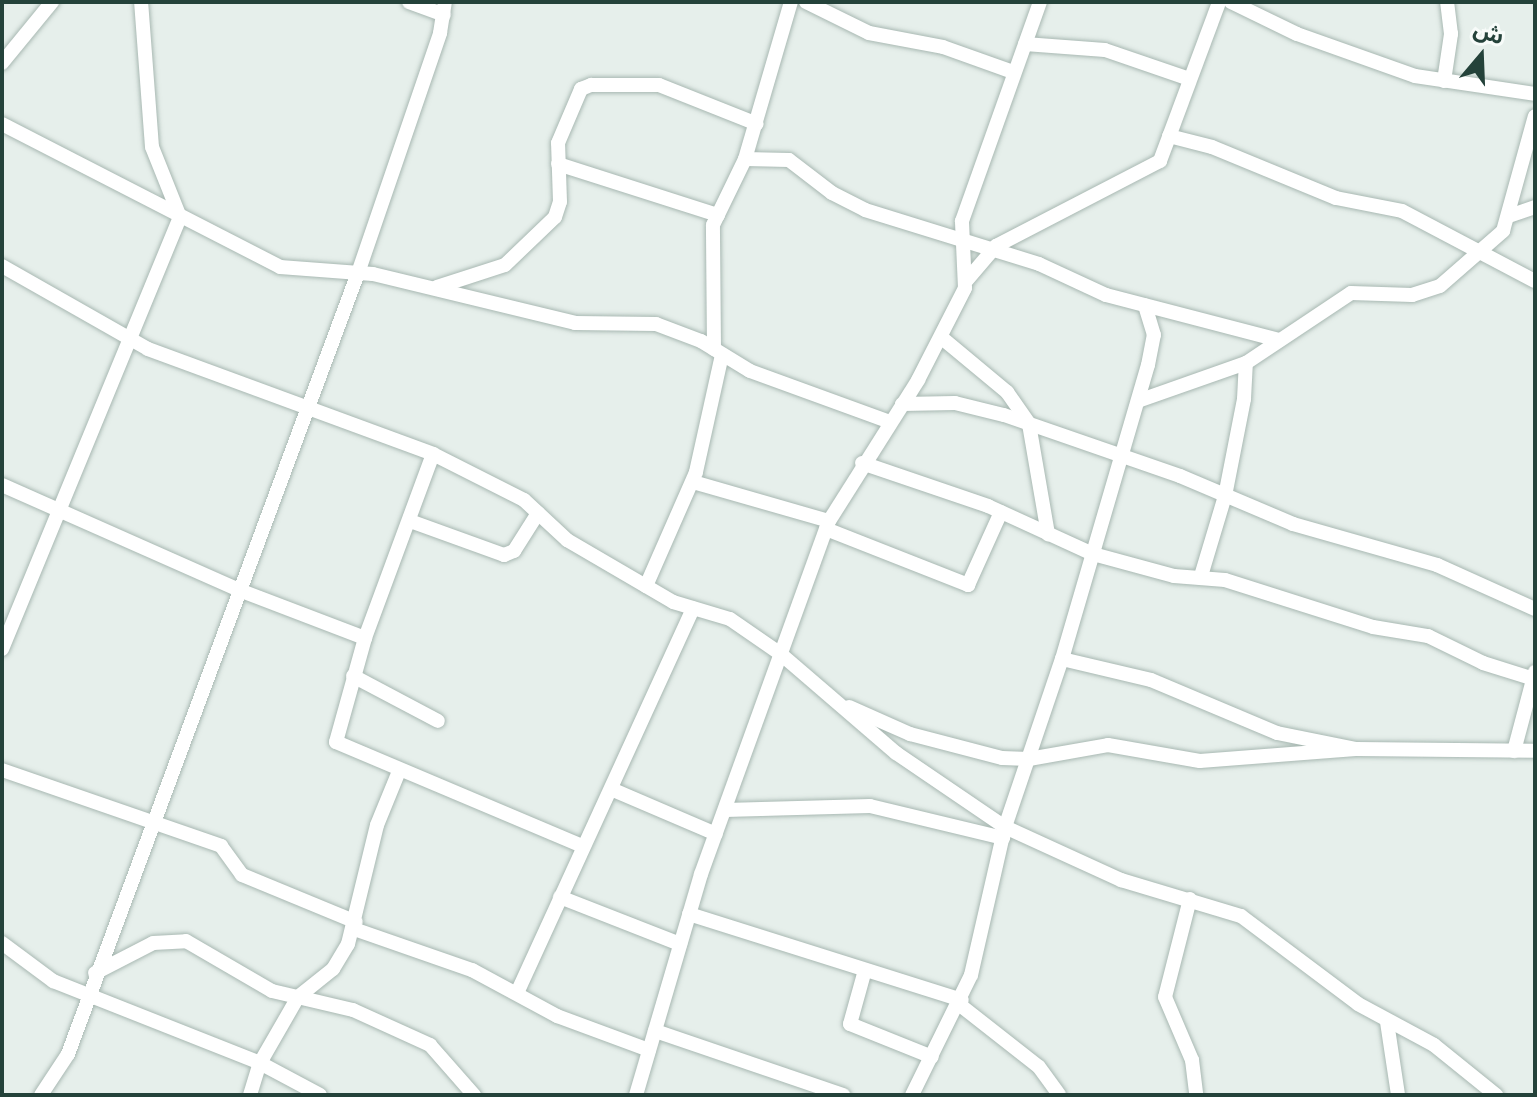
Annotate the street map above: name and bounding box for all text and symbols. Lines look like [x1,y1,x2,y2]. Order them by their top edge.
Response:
text: ش [1470,15,1508,51]
north arrow [1441,16,1521,96]

